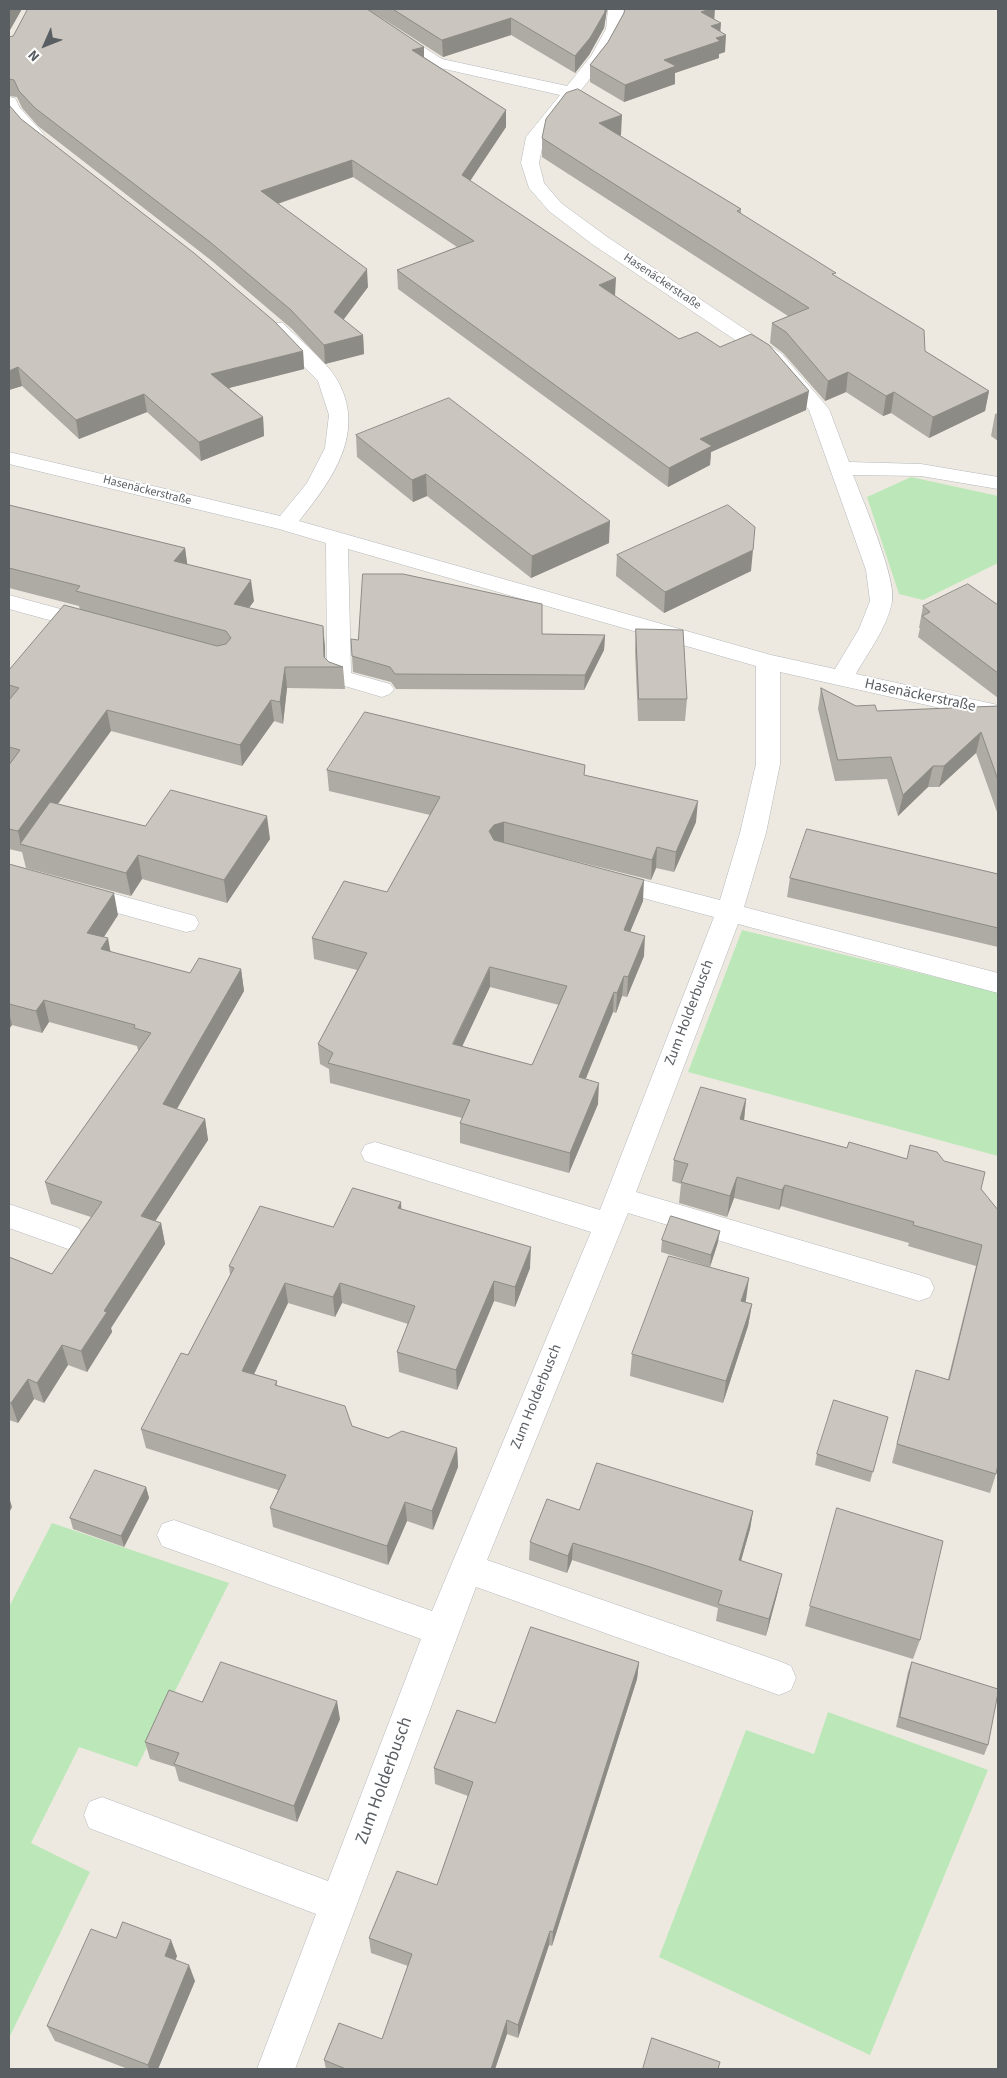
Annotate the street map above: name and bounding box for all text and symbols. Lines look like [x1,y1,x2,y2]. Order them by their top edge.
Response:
north arrow [20,20,70,70]
text: N [24,45,45,66]
street label: Hasenäckerstraße [621,251,703,313]
street label: Hasenäckerstraße [101,473,193,509]
street label: Hasenäckerstraße [863,675,977,717]
street label: Zum Holderbusch [662,958,718,1068]
street label: Zum Holderbusch [508,1342,566,1452]
street label: Zum Holderbusch [352,1714,418,1848]

